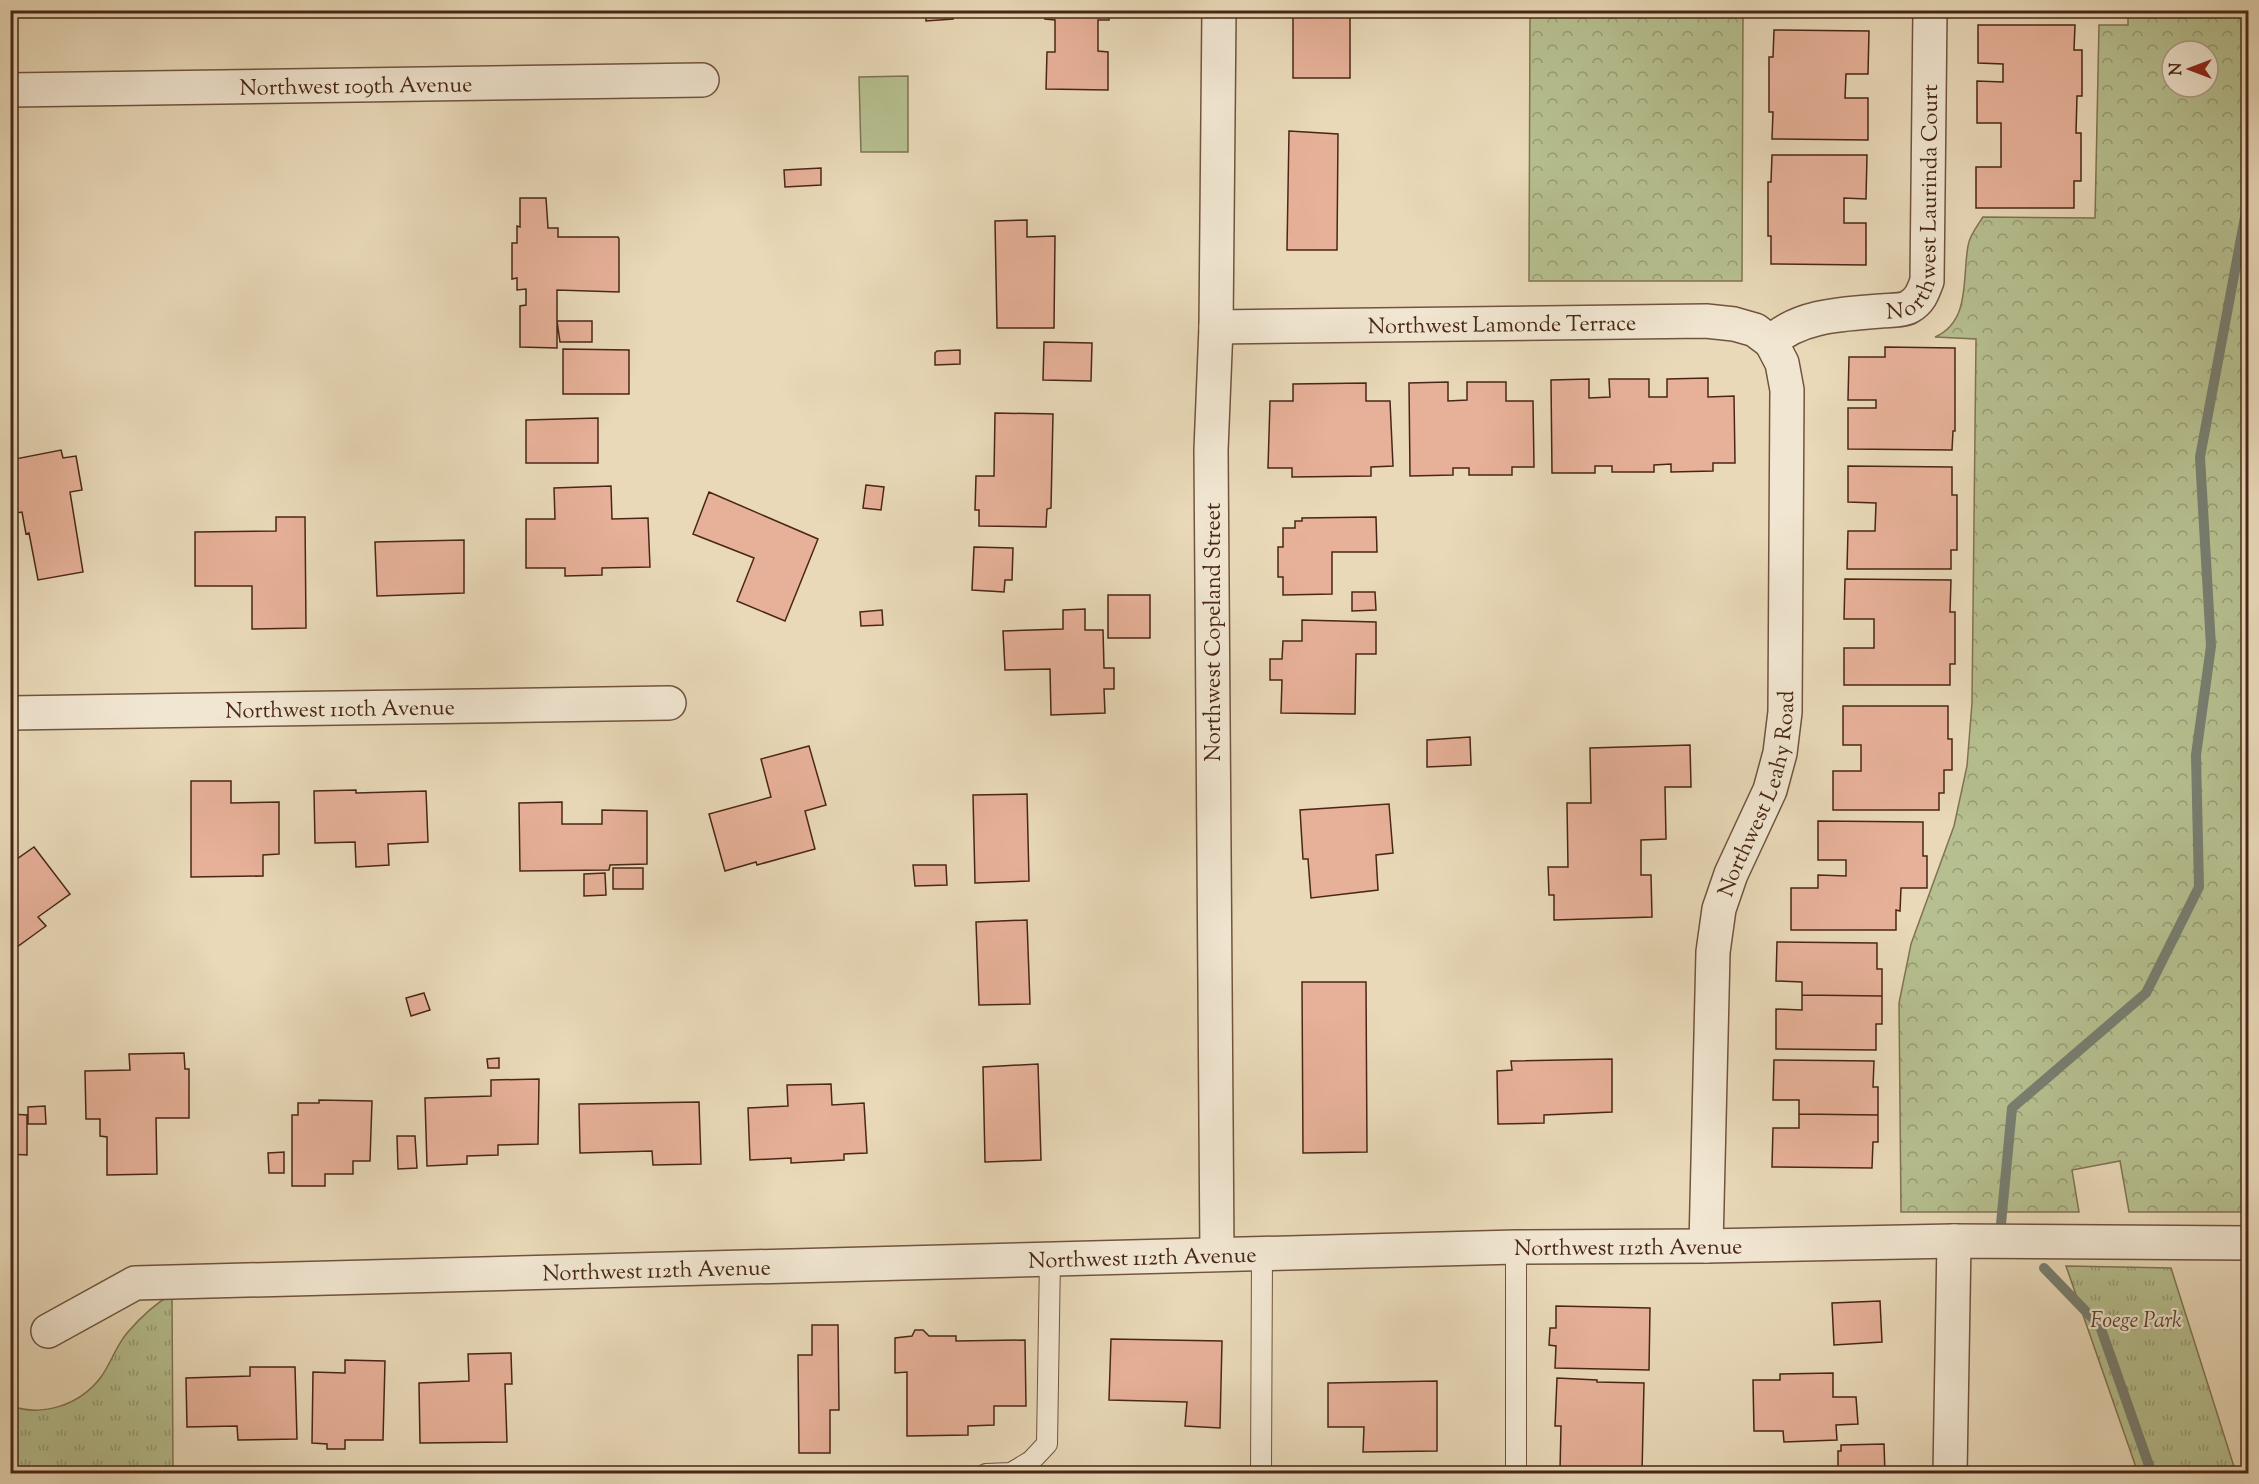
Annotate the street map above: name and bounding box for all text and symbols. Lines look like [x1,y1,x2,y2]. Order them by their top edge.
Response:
north arrow [2160,39,2220,99]
text: N [2166,62,2189,75]
street label: Northwest 109th Avenue [239,70,473,106]
street label: Northwest Laurinda Court [1885,84,1948,330]
street label: Northwest Lamonde Terrace [1368,309,1636,344]
street label: Northwest Copeland Street [1199,502,1231,761]
street label: Northwest Leahy Road [1711,690,1804,902]
street label: Northwest 110th Avenue [225,693,455,729]
street label: Northwest 112th Avenue [1514,1232,1743,1266]
street label: Northwest 112th Avenue [1028,1241,1257,1279]
street label: Northwest 112th Avenue [542,1253,771,1291]
park label: Foege Park [2090,1306,2182,1338]

